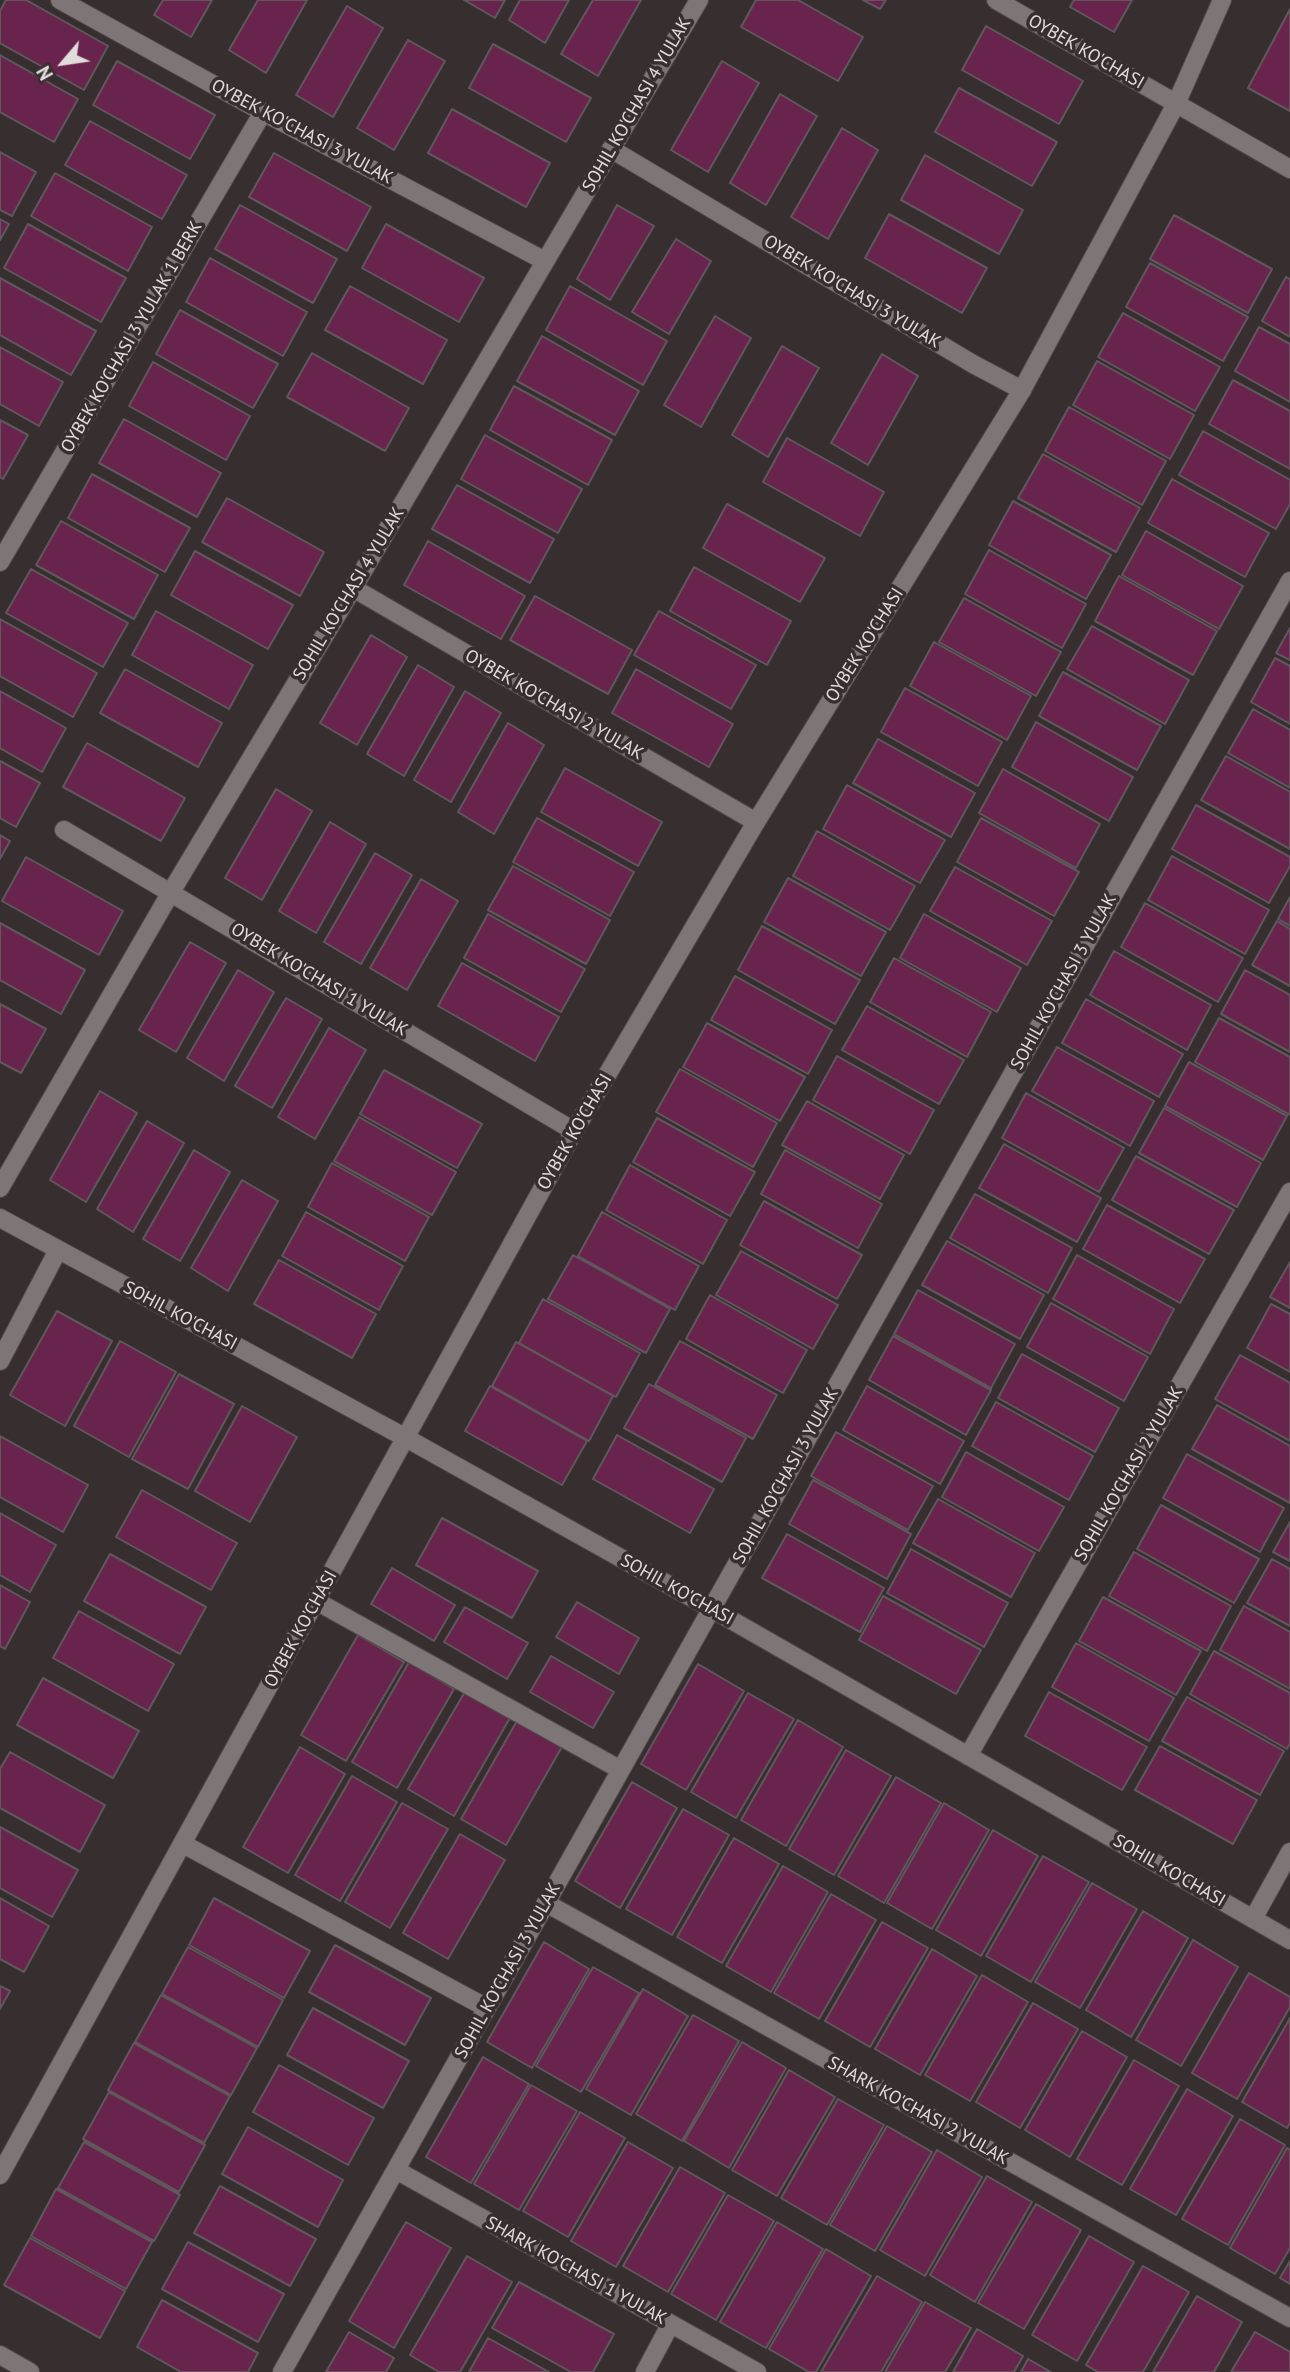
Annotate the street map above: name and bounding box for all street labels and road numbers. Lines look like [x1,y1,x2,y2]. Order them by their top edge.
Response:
street label: OYBEK KO'CHASI [1024,10,1148,94]
street label: SOHIL KO'CHASI 4 YULAK [578,14,696,196]
street label: OYBEK KO'CHASI 3 YULAK [208,75,396,189]
street label: OYBEK KO'CHASI 3 YULAK 1 BERK [57,217,207,457]
street label: OYBEK KO'CHASI 3 YULAK [760,231,944,353]
street label: SOHIL KO'CHASI 4 YULAK [289,504,409,684]
street label: OYBEK KO'CHASI [821,584,909,706]
street label: OYBEK KO'CHASI 2 YULAK [461,645,647,765]
street label: SOHIL KO'CHASI 3 YULAK [1007,890,1121,1074]
street label: OYBEK KO'CHASI 1 YULAK [227,919,411,1041]
street label: OYBEK KO'CHASI [533,1070,617,1194]
street label: SOHIL KO'CHASI [119,1277,241,1355]
street label: SOHIL KO'CHASI 2 YULAK [1070,1383,1188,1565]
street label: SOHIL KO'CHASI 3 YULAK [729,1384,843,1568]
street label: SOHIL KO'CHASI [617,1550,737,1630]
street label: OYBEK KO'CHASI [260,1567,342,1691]
street label: SOHIL KO'CHASI [1109,1830,1229,1912]
street label: SOHIL KO'CHASI 3 YULAK [451,1879,565,2063]
street label: SHARK KO'CHASI 2 YULAK [824,2052,1012,2170]
street label: SHARK KO'CHASI 1 YULAK [482,2212,670,2330]

